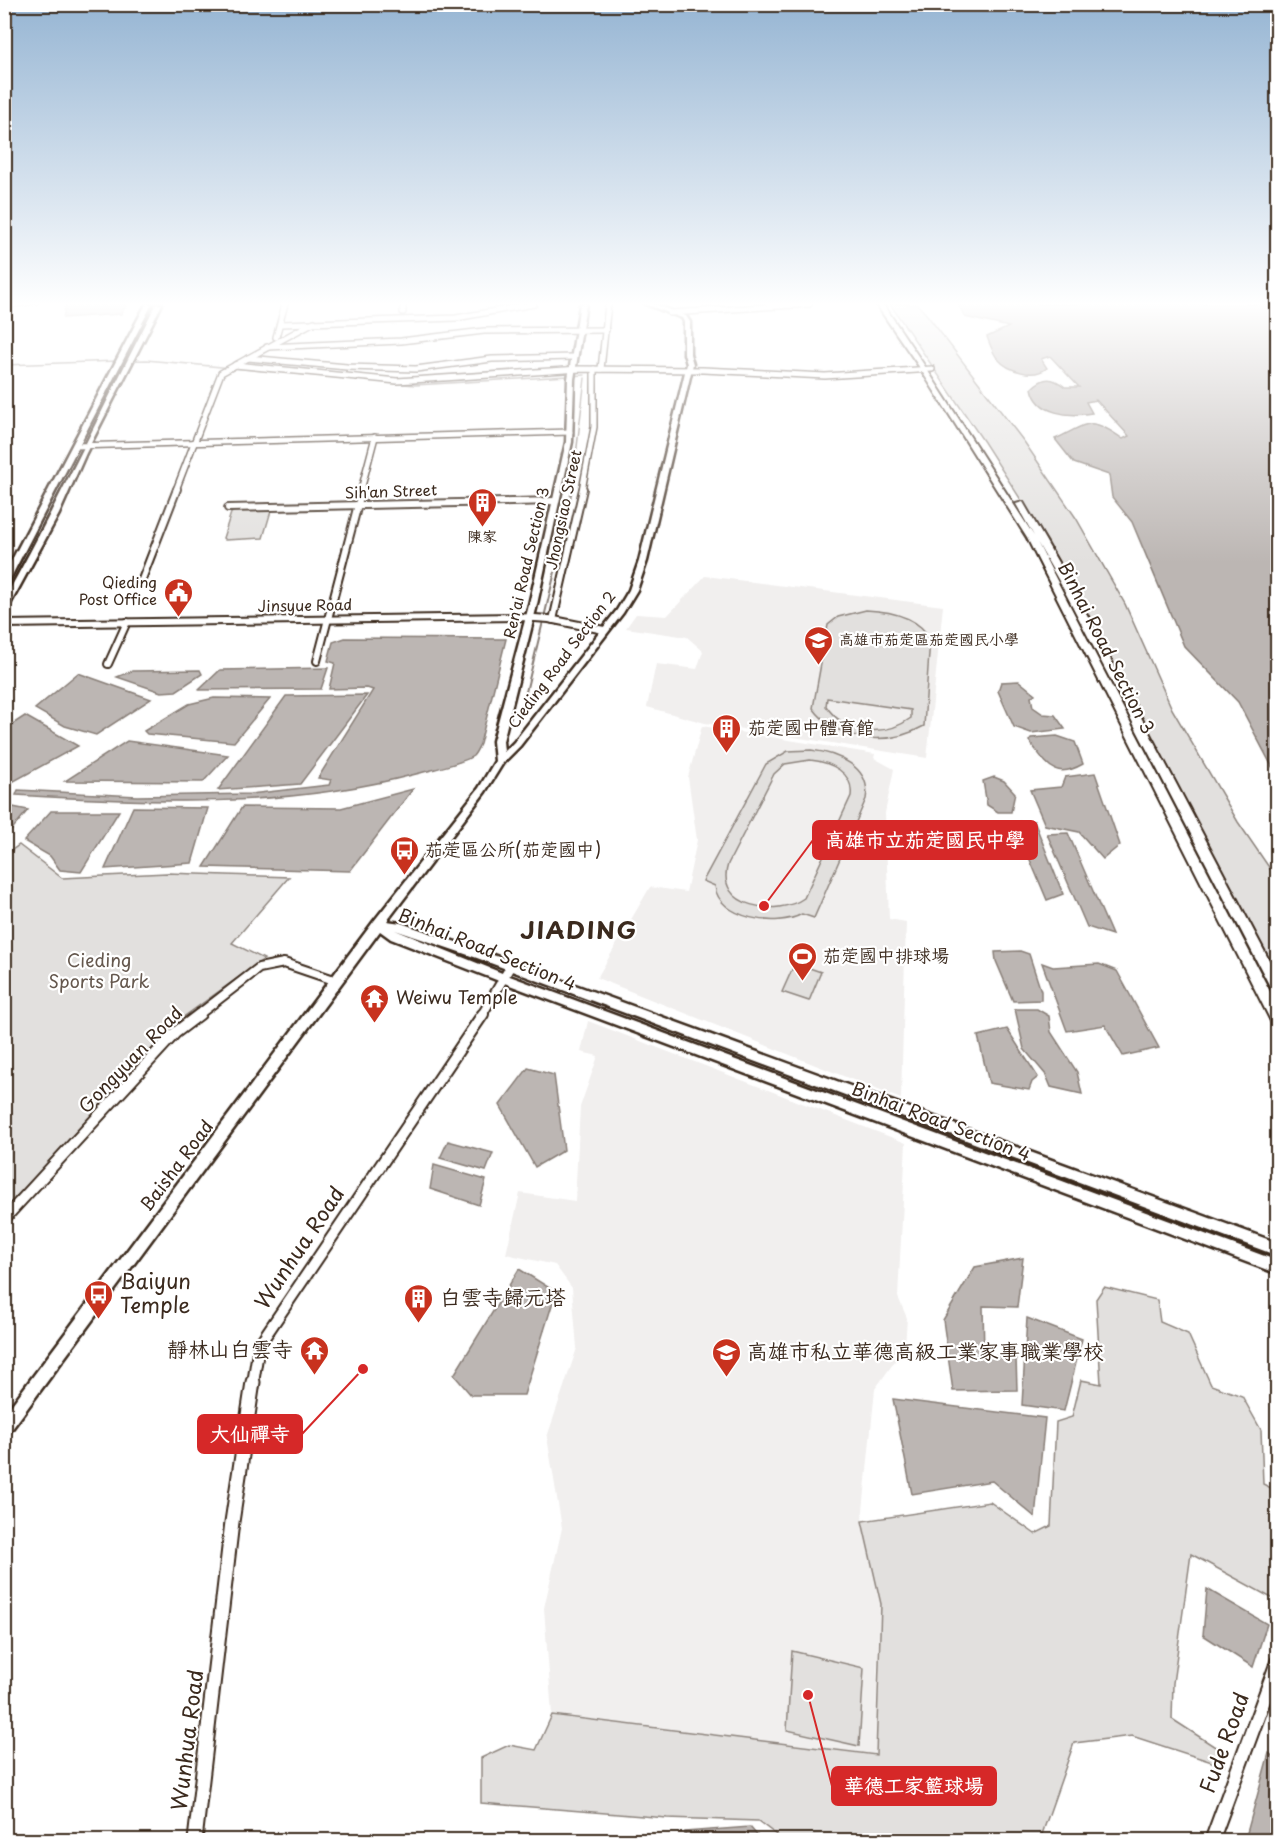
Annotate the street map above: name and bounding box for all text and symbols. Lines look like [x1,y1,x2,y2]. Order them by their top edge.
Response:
street label: Jhongsiao Street [539,447,587,572]
street label: Sih'an Street [344,477,438,504]
street label: Ren'ai Road Section 3 [497,484,554,641]
building icon: 陳家 [466,486,498,528]
place label: 陳家 [467,524,497,547]
street label: Binhai Road Section 3 [1052,557,1162,738]
place label: Qieding Post Office [79,570,157,610]
public building icon: Qieding Post Office [162,576,194,618]
street label: Cieding Road Section 2 [501,585,620,733]
street label: Jinsyue Road [258,592,352,617]
school or university icon: 高雄市茄萣區茄萣國民小學 [802,624,834,666]
place label: 高雄市茄萣區茄萣國民小學 [839,627,1019,650]
building icon: 茄萣國中體育館 [711,712,743,754]
place label: 茄萣國中體育館 [748,713,874,740]
callout: 高雄市立茄萣國民中學 [813,821,1037,859]
text: 高雄市立茄萣國民中學 [825,824,1025,854]
bus stop icon: 茄萣區公所(茄萣國中) [388,834,420,876]
place label: 茄萣區公所(茄萣國中) [425,835,601,862]
street label: Binhai Road Section 4 [394,901,581,997]
district label: JIADING [520,911,638,947]
sports icon: 茄萣國中排球場 [786,940,818,982]
place label: 茄萣國中排球場 [823,941,949,968]
park label: Cieding Sports Park [48,946,150,994]
temple icon: Weiwu Temple [359,982,391,1024]
place label: Weiwu Temple [396,983,518,1010]
street label: Gongyuan Road [72,999,188,1119]
street label: Binhai Road Section 4 [848,1074,1035,1167]
street label: Baisha Road [132,1114,219,1216]
street label: Wunhua Road [245,1179,351,1315]
place label: Baiyun Temple [120,1264,191,1320]
bus stop icon: Baiyun Temple [83,1278,115,1320]
place label: 白雲寺歸元塔 [440,1280,566,1312]
building icon: 白雲寺歸元塔 [403,1282,435,1324]
place label: 靜林山白雲寺 [167,1332,293,1364]
temple icon: 靜林山白雲寺 [298,1334,330,1376]
place label: 高雄市私立華德高級工業家事職業學校 [747,1334,1104,1366]
school or university icon: 高雄市私立華德高級工業家事職業學校 [710,1336,742,1378]
callout: 大仙禪寺 [198,1415,302,1453]
text: 大仙禪寺 [210,1418,290,1448]
street label: Wunhua Road [161,1667,211,1812]
street label: Fude Road [1190,1687,1256,1797]
callout: 華德工家籃球場 [832,1767,996,1805]
text: 華德工家籃球場 [844,1770,984,1800]

